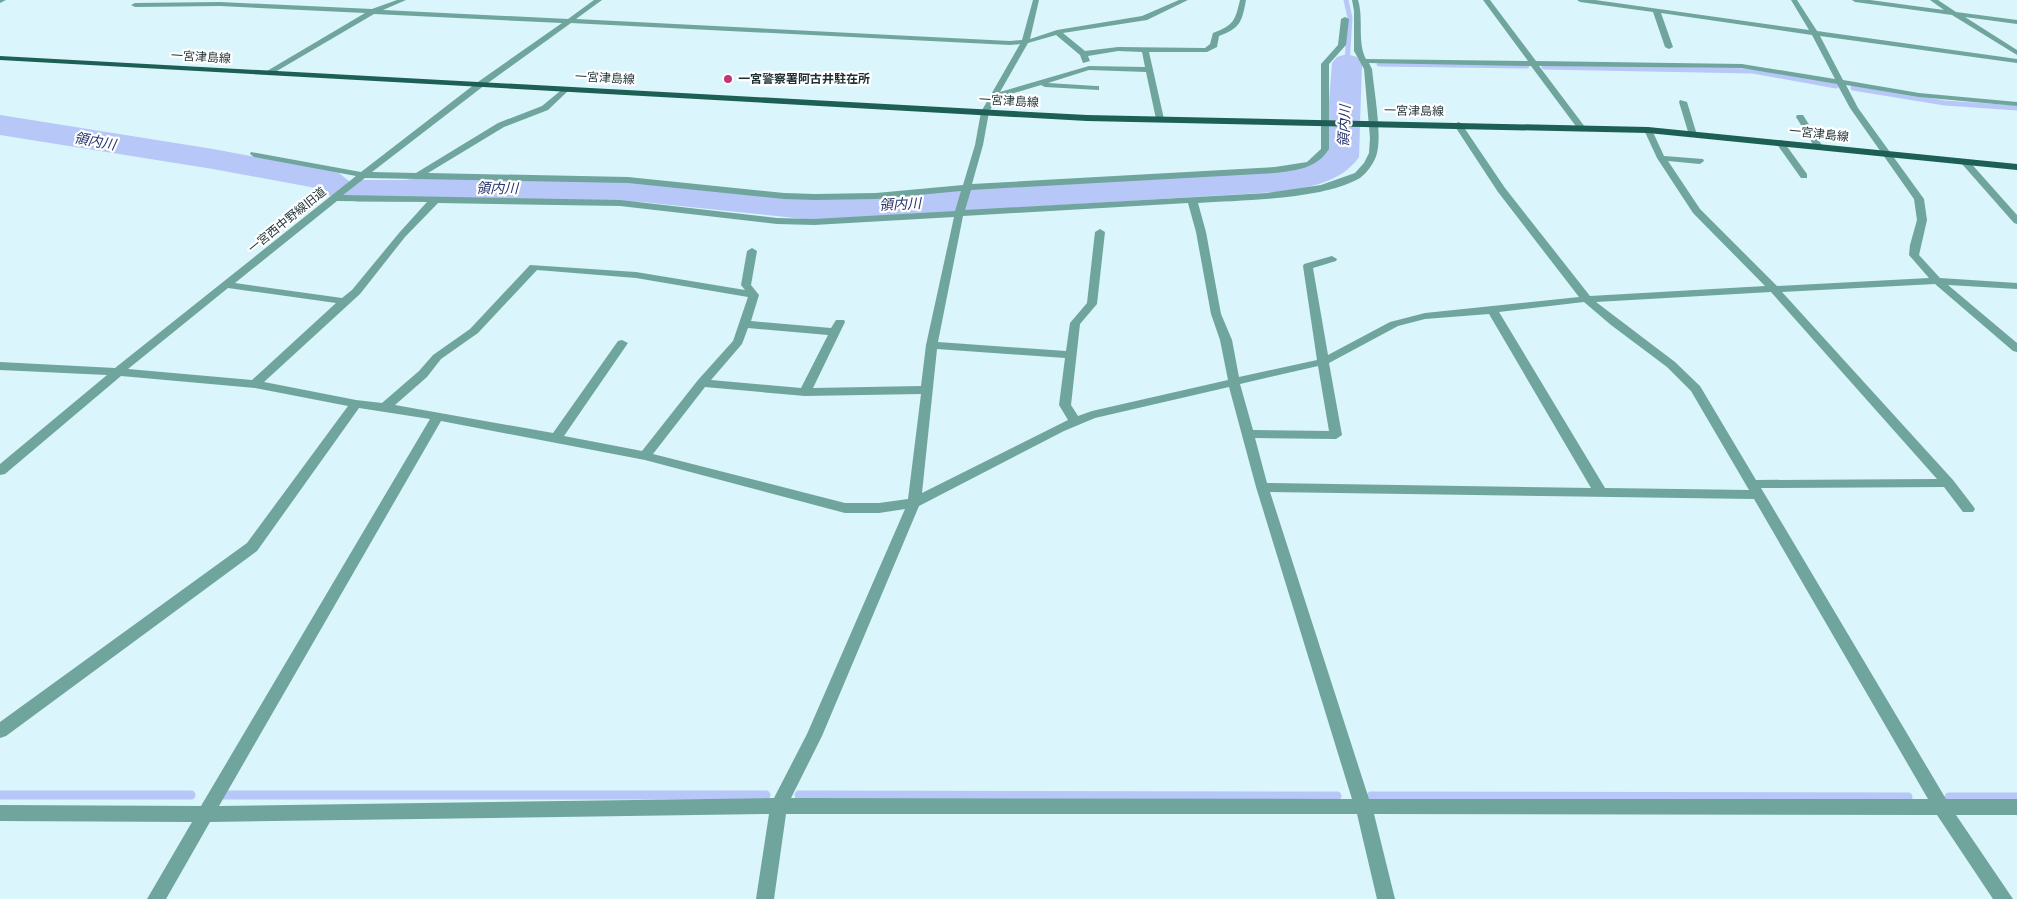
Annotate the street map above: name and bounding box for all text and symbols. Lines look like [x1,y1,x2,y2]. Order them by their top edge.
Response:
street label: 一宮津島線 [171,48,231,66]
street label: 一宮津島線 [575,69,635,87]
place label: 一宮警察署阿古井駐在所 [738,72,870,86]
marker: 一宮警察署阿古井駐在所 [722,73,734,85]
street label: 一宮津島線 [979,92,1039,110]
water label: 領内川 [1335,103,1353,147]
street label: 一宮津島線 [1384,103,1444,119]
street label: 一宮津島線 [1788,124,1850,144]
water label: 領内川 [73,129,119,153]
water label: 領内川 [476,180,520,196]
street label: 一宮西中野線旧道 [245,184,329,256]
water label: 領内川 [879,195,923,213]

